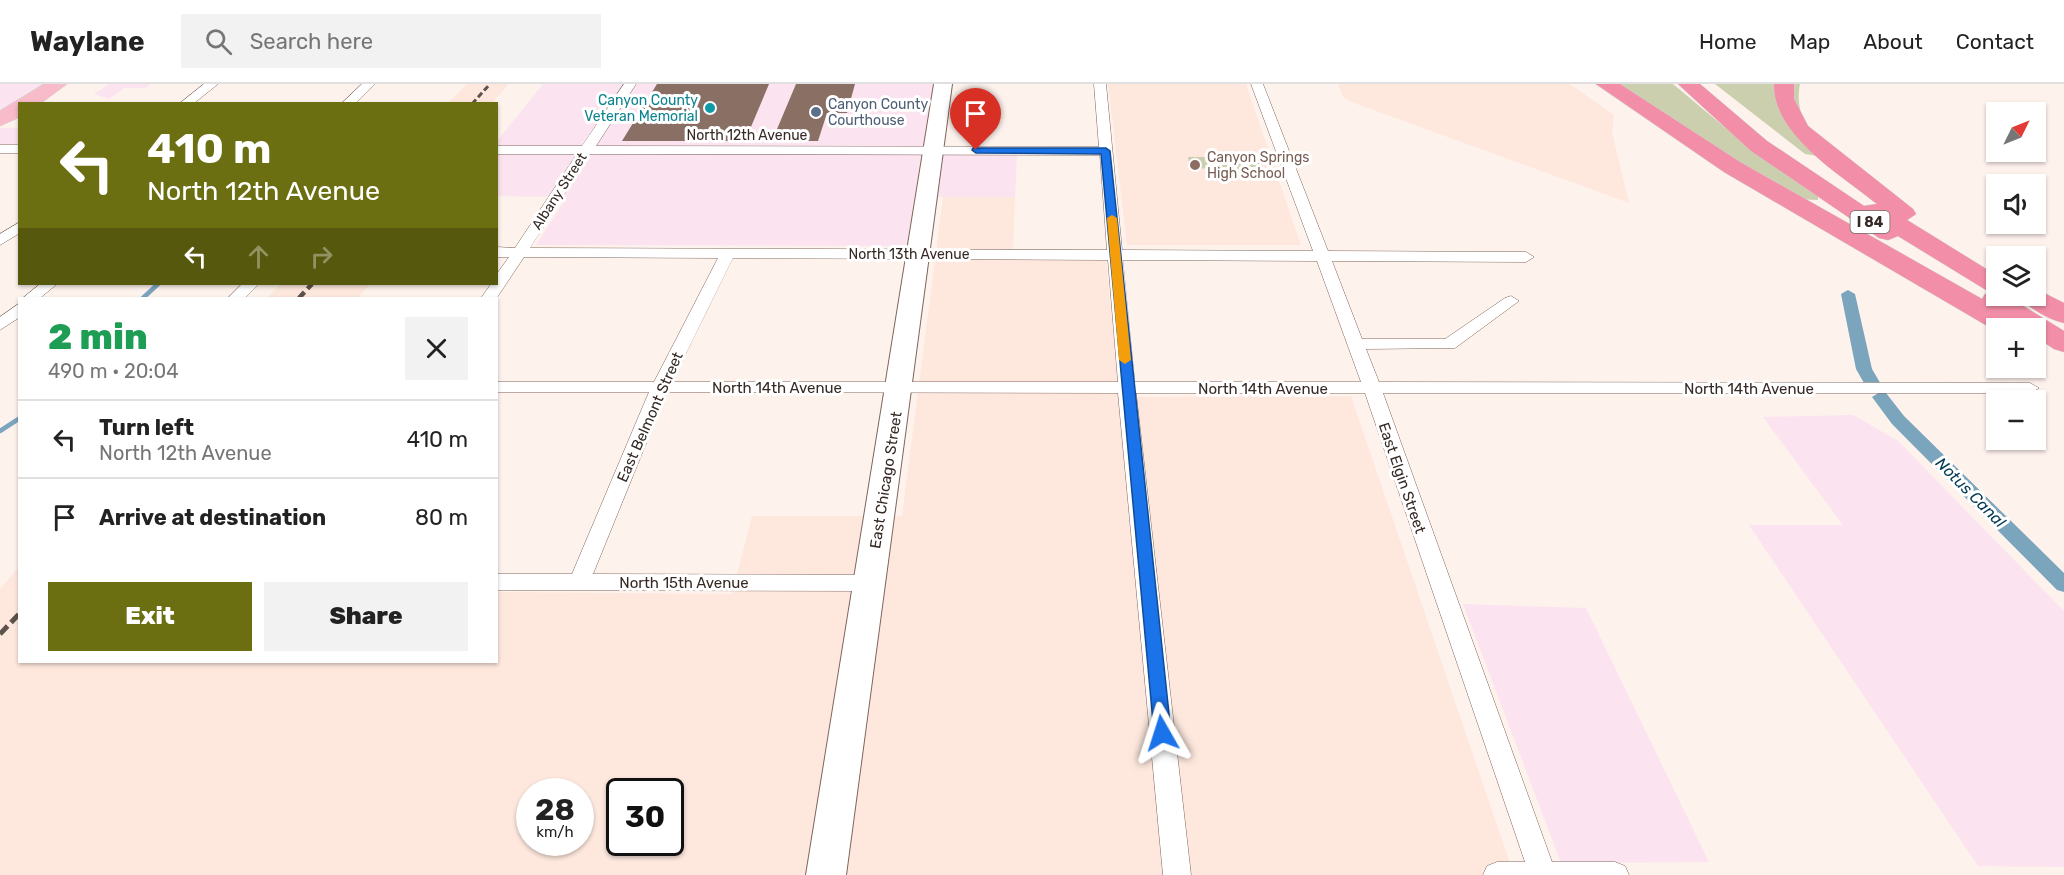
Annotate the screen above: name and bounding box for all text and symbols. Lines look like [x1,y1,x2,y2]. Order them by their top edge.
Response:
search box [181,14,601,68]
text: Waylane [30,25,145,58]
icon: search [202,25,235,58]
text: Search here [250,28,373,55]
text: Home [1699,29,1756,54]
text: Map [1789,29,1830,54]
text: About [1863,29,1923,54]
text: Contact [1956,29,2034,54]
pin [950,88,1001,150]
place label: Canyon County Veteran Memorial [584,92,698,125]
place label: Canyon County Courthouse [828,96,928,129]
icon: arrive [959,97,992,130]
marker: Canyon County Veteran Memorial [703,101,717,115]
north arrow [1986,102,2046,162]
map controls [1986,102,2046,450]
marker: Canyon County Courthouse [809,105,823,119]
text: 410 m [147,124,272,174]
icon: left [48,126,126,204]
street label: North 12th Avenue [687,127,808,144]
street label: Albany Street [528,149,591,233]
place label: Canyon Springs High School [1207,149,1309,182]
marker: Canyon Springs High School [1188,158,1202,172]
button: sound [1986,174,2046,234]
text: North 12th Avenue [147,175,380,207]
road number: I 84 [1850,211,1890,233]
icon: left [179,240,212,273]
icon: ahead [242,240,275,273]
icon: right [305,240,338,273]
street label: North 13th Avenue [848,246,970,263]
button: layers [1986,246,2046,306]
text: 2 min [48,315,148,358]
button: close [405,317,468,380]
button: + [1986,318,2046,378]
street label: East Belmont Street [613,349,687,485]
text: 490 m · 20:04 [48,359,179,383]
street label: North 14th Avenue [712,379,842,397]
street label: North 14th Avenue [1198,380,1328,398]
street label: North 14th Avenue [1684,380,1814,398]
button: − [1986,390,2046,450]
street label: East Chicago Street [866,410,906,550]
text: Turn left [99,414,194,441]
street label: East Elgin Street [1375,420,1429,536]
icon: left [48,423,81,456]
text: 410 m [406,426,468,453]
text: North 12th Avenue [99,441,272,465]
water label: Notus Canal [1932,453,2010,532]
icon: arrive [48,501,81,534]
text: Arrive at destination [99,504,326,531]
text: 80 m [415,504,468,531]
street label: North 15th Avenue [619,574,749,592]
button: Exit [48,582,252,651]
button: Share [264,582,468,651]
position arrow [1130,701,1194,765]
speed limit sign: 30 [606,778,684,856]
text: 28 [535,792,575,828]
text: km/h [536,823,574,841]

